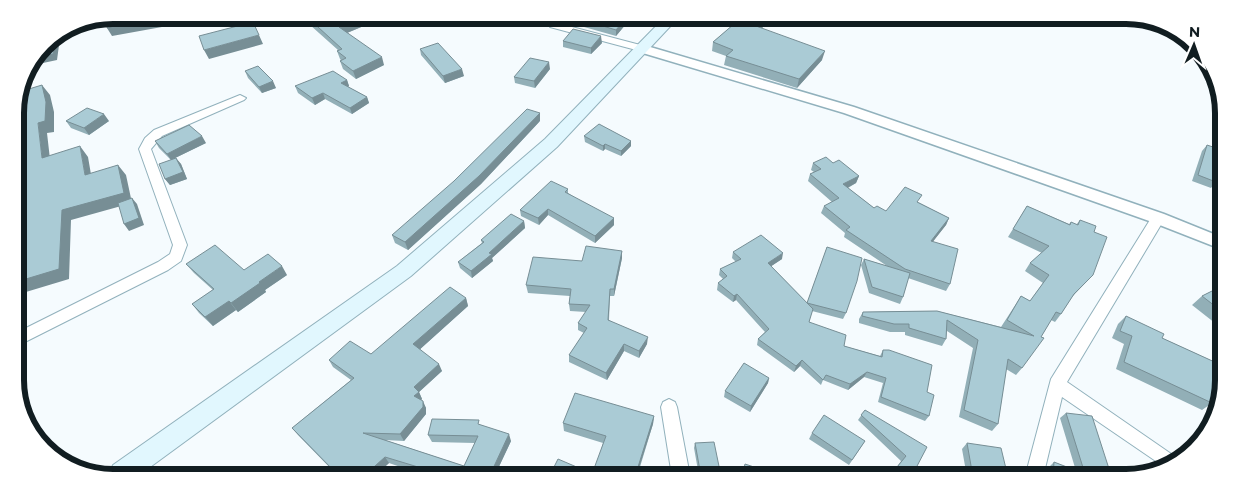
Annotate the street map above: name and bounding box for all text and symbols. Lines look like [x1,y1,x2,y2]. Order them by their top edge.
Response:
north arrow [1169,20,1219,70]
text: N [1188,23,1200,41]

